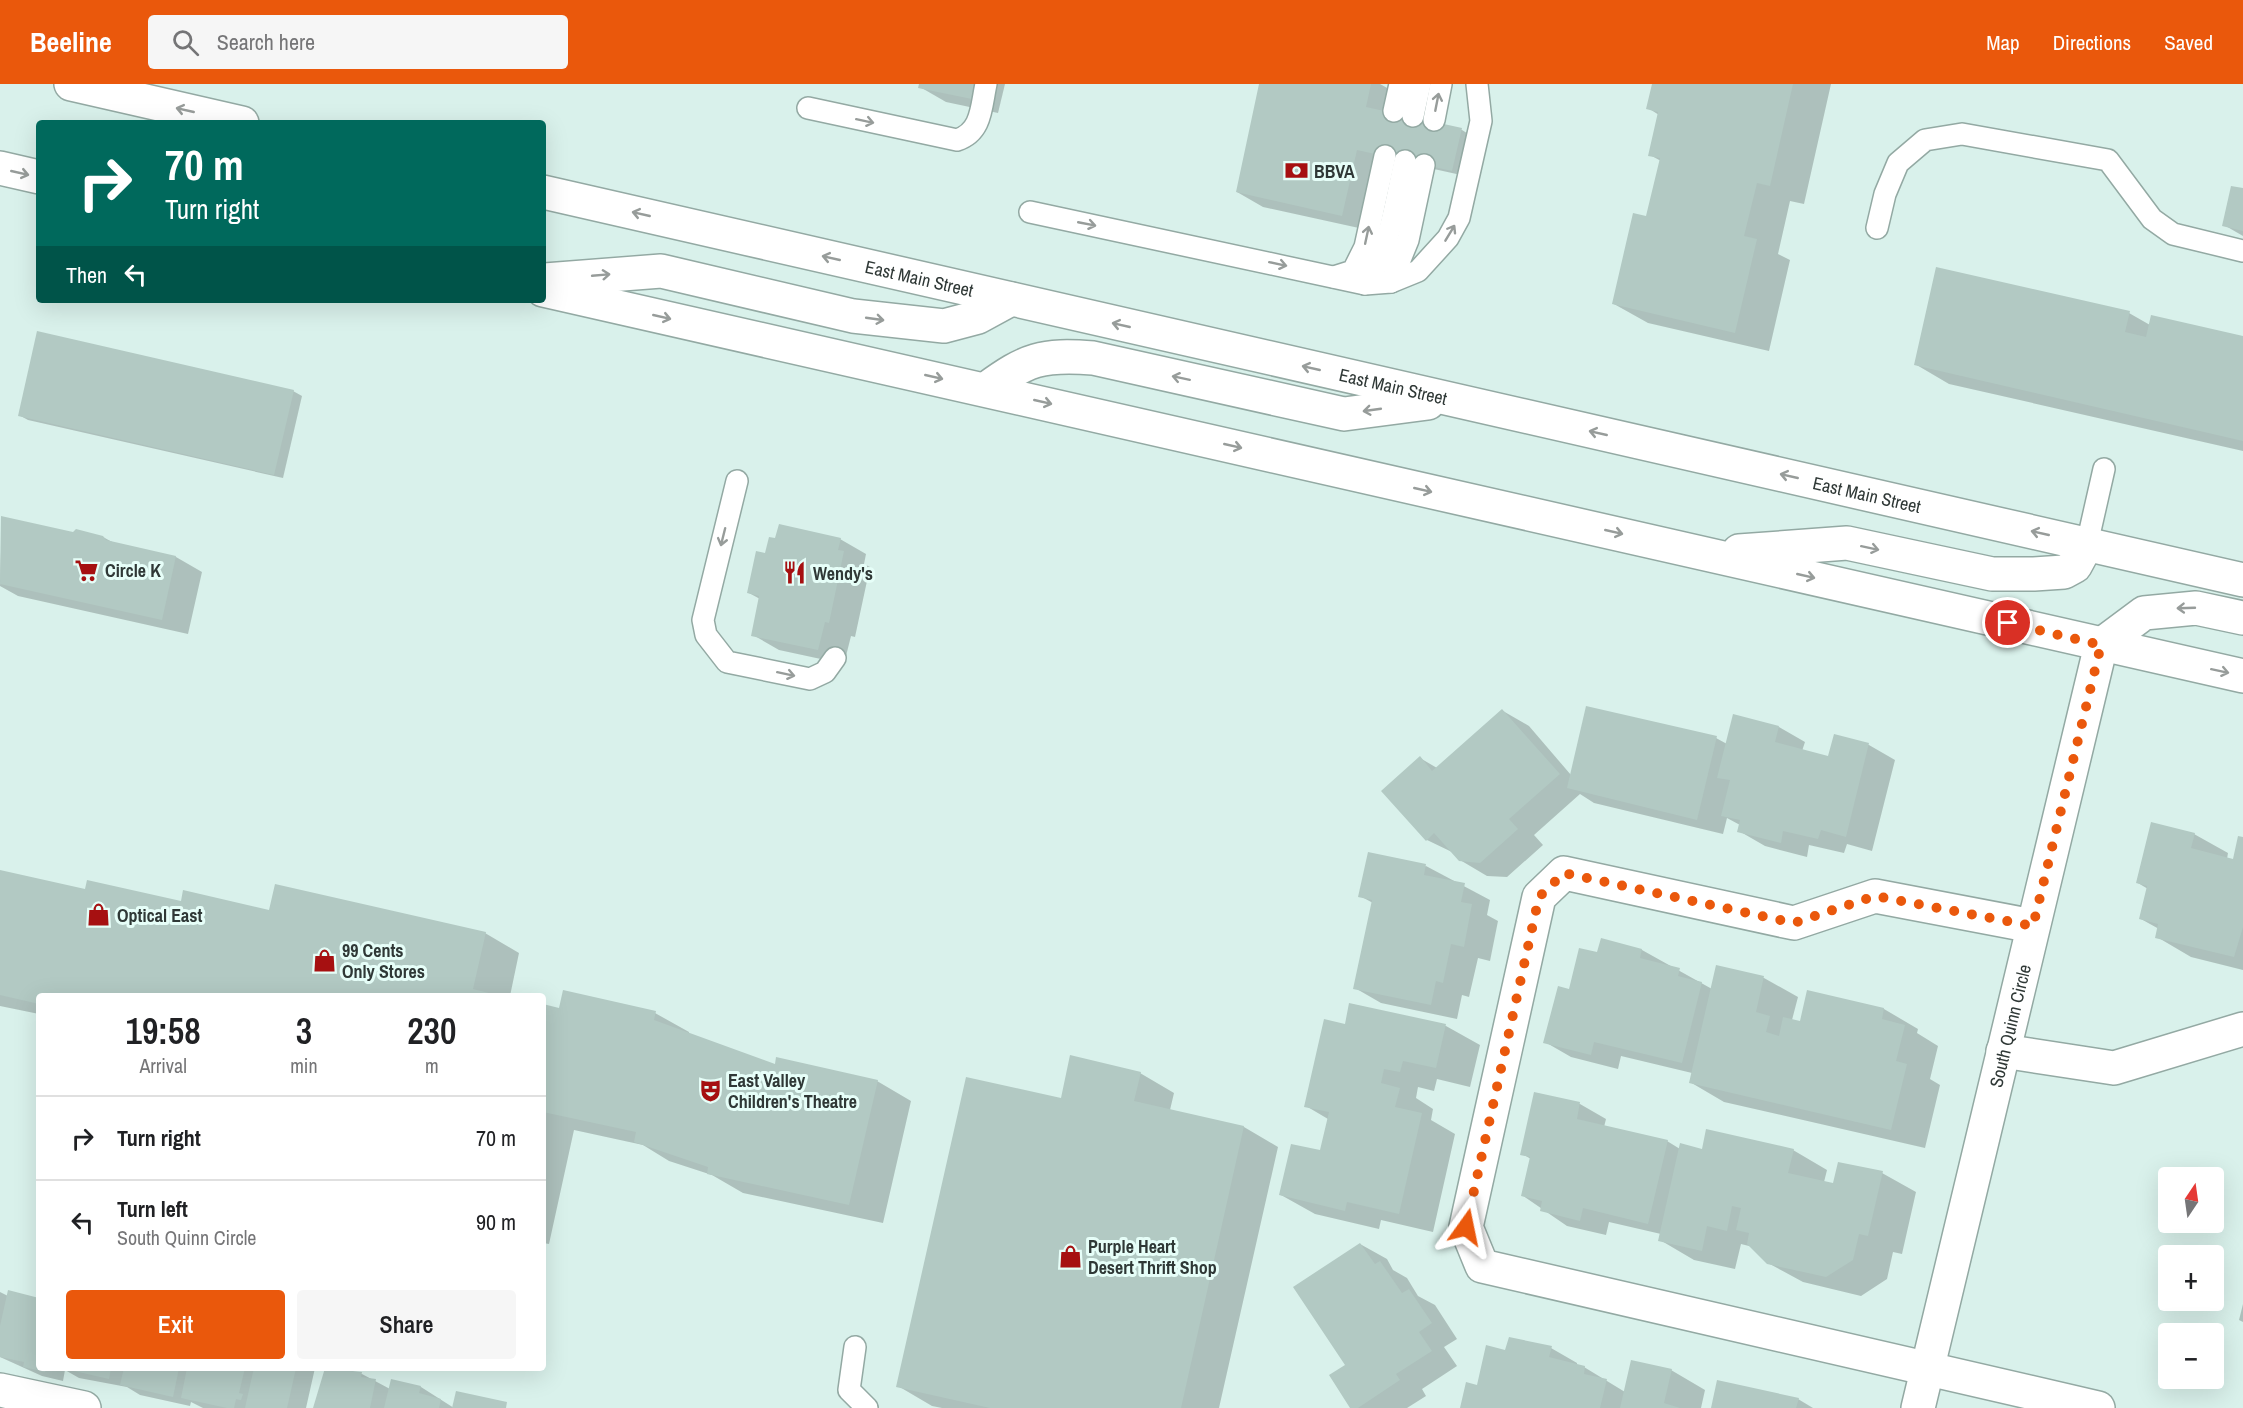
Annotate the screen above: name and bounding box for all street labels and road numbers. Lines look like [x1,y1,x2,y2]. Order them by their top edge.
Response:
street label: East Main Street [863,253,976,302]
street label: East Main Street [1337,362,1450,410]
street label: East Main Street [1811,470,1923,519]
street label: South Quinn Circle [1983,962,2036,1090]

